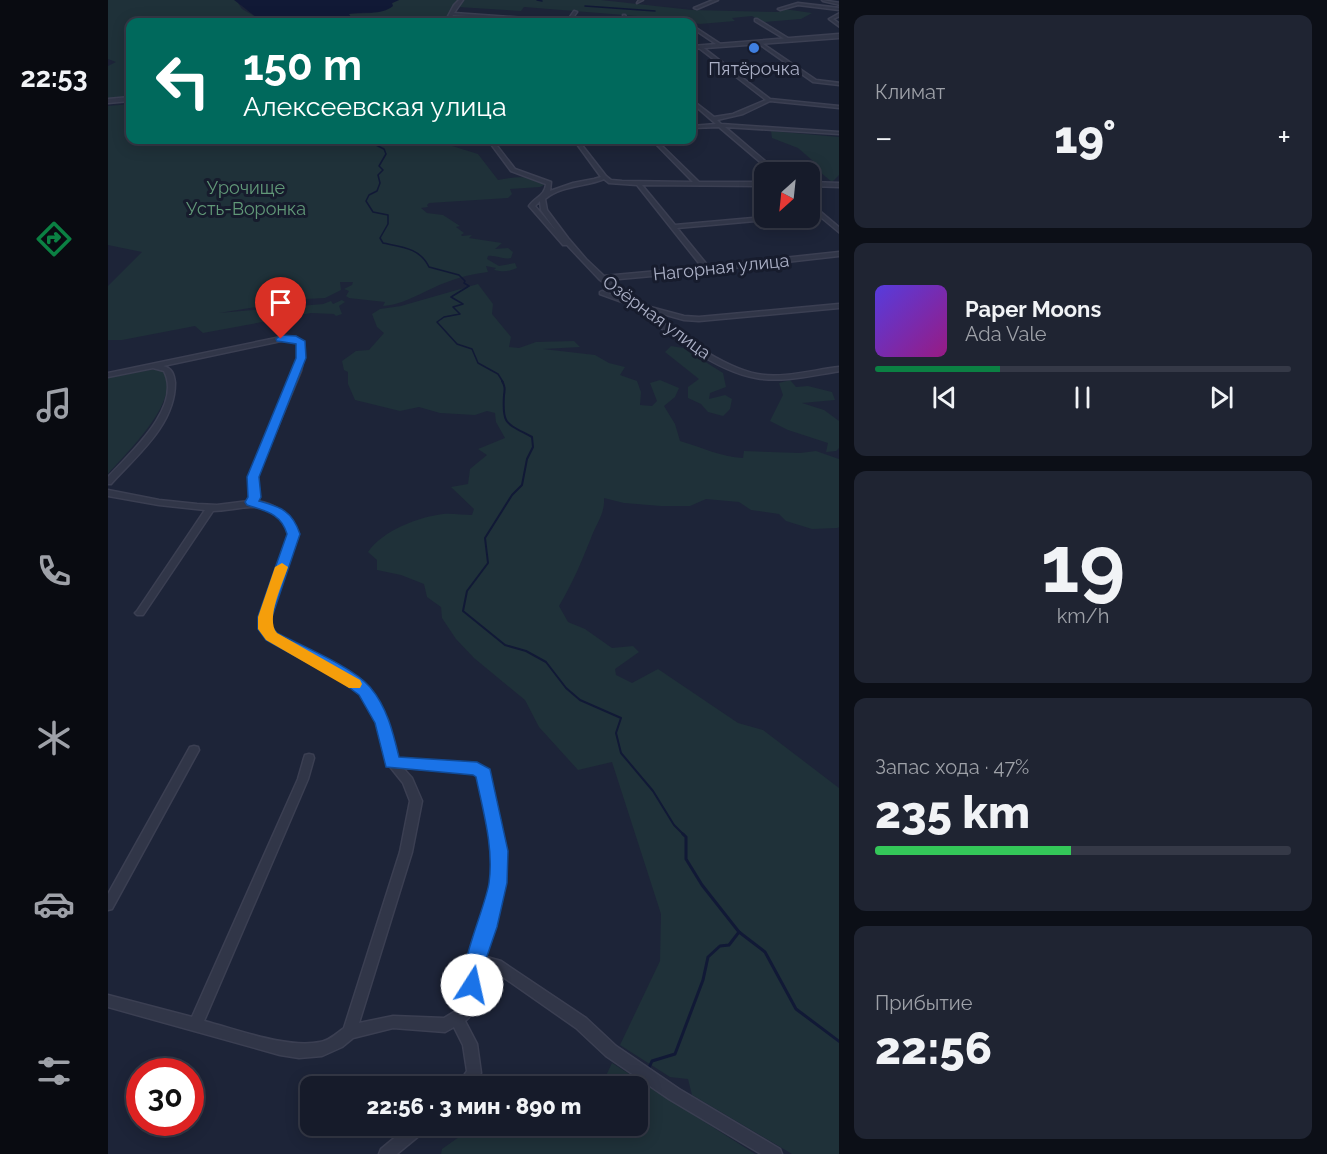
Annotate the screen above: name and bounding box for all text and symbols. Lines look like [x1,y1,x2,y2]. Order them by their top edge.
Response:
text: 150 m [243,41,362,90]
marker: Пятёрочка [747,41,761,55]
icon: left [144,42,222,120]
place label: Пятёрочка [708,58,800,79]
text: 22:53 [20,62,88,93]
text: Климат [875,80,945,104]
text: Алексеевская улица [243,91,507,122]
text: 19° [1054,111,1116,164]
text: − [875,118,893,157]
text: + [1277,118,1291,157]
north arrow [754,162,820,228]
map controls [754,162,820,228]
park label: Урочище Усть-Воронка [186,177,306,219]
icon: directions [33,218,75,260]
street label: Нагорная улица [652,249,790,285]
street label: Озёрная улица [599,271,715,363]
pin [255,277,306,339]
icon: arrive [264,286,297,319]
text: Paper Moons [965,296,1101,322]
text: Ada Vale [965,322,1047,346]
icon: previous [928,381,961,414]
icon: pause [1066,381,1099,414]
icon: next [1205,381,1238,414]
icon: music [33,384,75,426]
text: 19 [1041,519,1125,610]
icon: phone [33,550,75,592]
text: km/h [1057,604,1109,628]
icon: climate [33,717,75,759]
text: Запас хода · 47% [875,755,1029,779]
text: 235 km [875,786,1030,839]
icon: car [33,883,75,925]
position arrow [440,953,504,1017]
text: Прибытие [875,991,972,1015]
text: 22:56 [875,1022,992,1075]
icon: filters [33,1050,75,1092]
speed limit sign: 30 [126,1058,204,1136]
text: 22:56 · 3 мин · 890 m [367,1093,581,1119]

